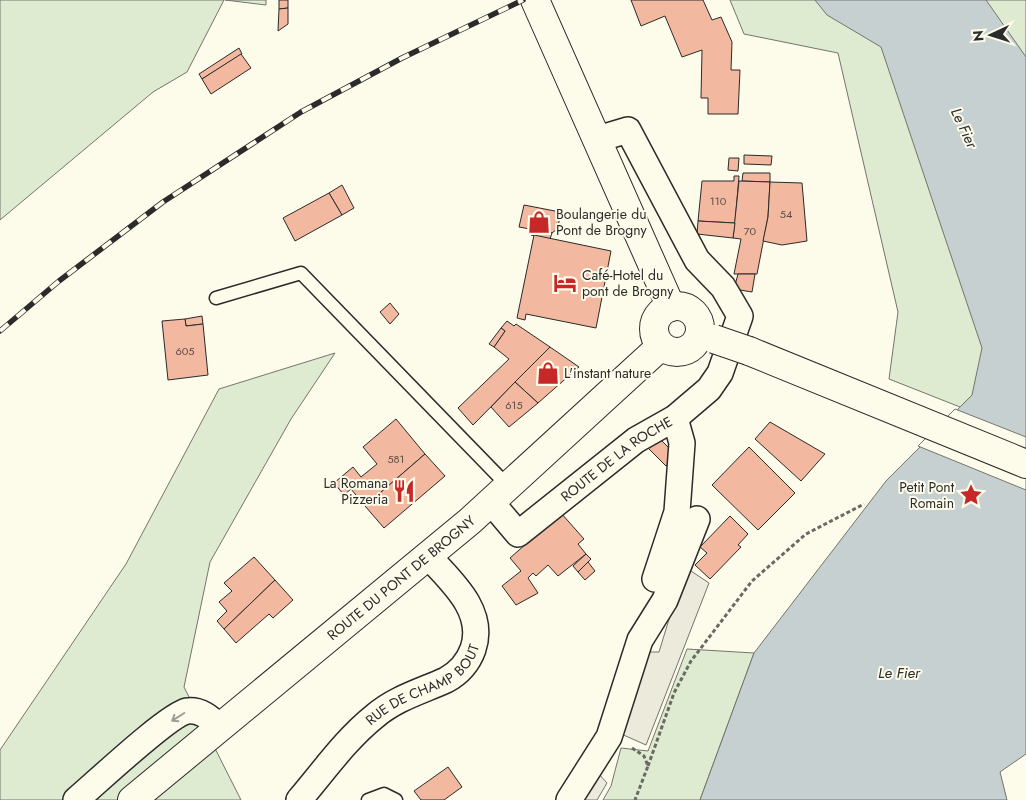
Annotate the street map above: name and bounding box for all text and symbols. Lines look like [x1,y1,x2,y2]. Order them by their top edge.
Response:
north arrow [966,10,1016,60]
text: N [968,30,988,42]
water label: Le Fier [945,104,983,153]
house number: 110 [710,193,727,209]
place label: Boulangerie du Pont de Brogny [556,204,648,240]
house number: 54 [780,206,793,222]
shop icon: Boulangerie du Pont de Brogny [526,209,552,235]
house number: 70 [744,223,757,239]
place label: Café-Hotel du pont de Brogny [582,265,674,301]
hotel icon: Café-Hotel du pont de Brogny [552,270,578,296]
house number: 605 [175,343,195,359]
shop icon: L'instant nature [535,360,561,386]
place label: L'instant nature [564,363,651,383]
house number: 615 [505,397,523,413]
street label: ROUTE DE LA ROCHE [556,412,676,506]
house number: 581 [387,451,405,467]
place label: La Romana Pizzeria [324,473,388,509]
place label: Petit Pont Romain [899,477,955,513]
restaurant icon: La Romana Pizzeria [391,478,417,504]
place icon: Petit Pont Romain [958,482,984,508]
street label: ROUTE DU PONT DE BROGNY [323,511,480,645]
street label: RUE DE CHAMP BOUT [361,641,484,730]
water label: Le Fier [878,662,921,684]
one-way arrow [172,712,186,722]

